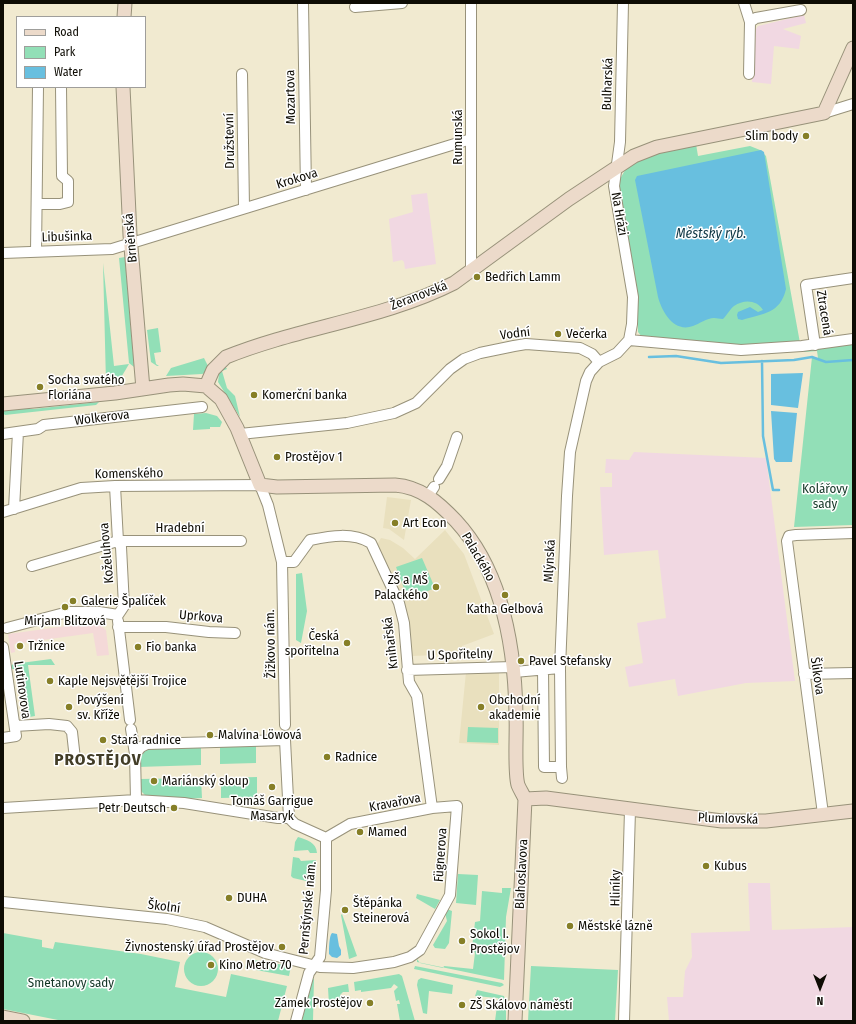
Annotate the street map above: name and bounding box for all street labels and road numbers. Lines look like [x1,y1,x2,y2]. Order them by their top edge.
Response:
street label: Bulharská [599,57,617,111]
street label: Mozartova [283,70,299,124]
street label: Rumunská [450,109,466,165]
street label: Družstevní [222,113,238,169]
street label: Krokova [274,165,320,193]
street label: Na Hrázi [607,191,631,237]
street label: Brněnská [121,213,141,263]
street label: Libušinka [41,228,93,246]
street label: Žeranovská [388,278,450,314]
street label: Ztracená [813,289,835,337]
street label: Vodní [499,324,531,344]
street label: Wolkerova [74,407,130,429]
street label: Komenského [95,466,163,482]
street label: Hradební [156,520,204,536]
street label: Koželuhova [97,522,117,584]
street label: Palackého [458,530,498,584]
street label: Mlýnská [541,539,559,583]
street label: Uprkova [179,607,223,627]
street label: Žižkovo nám. [263,609,279,679]
street label: Knihařská [380,616,402,670]
street label: U Spořitelny [427,646,493,664]
street label: Šlikova [807,656,827,696]
street label: Lutinovova [10,660,34,720]
street label: Kravařova [368,790,422,816]
street label: Plumlovská [697,810,759,828]
street label: Fügnerova [431,827,451,883]
street label: Blahoslavova [512,839,532,909]
street label: Pernštýnské nám. [296,861,320,955]
street label: Hliníky [608,870,624,906]
street label: Školní [147,897,181,917]

